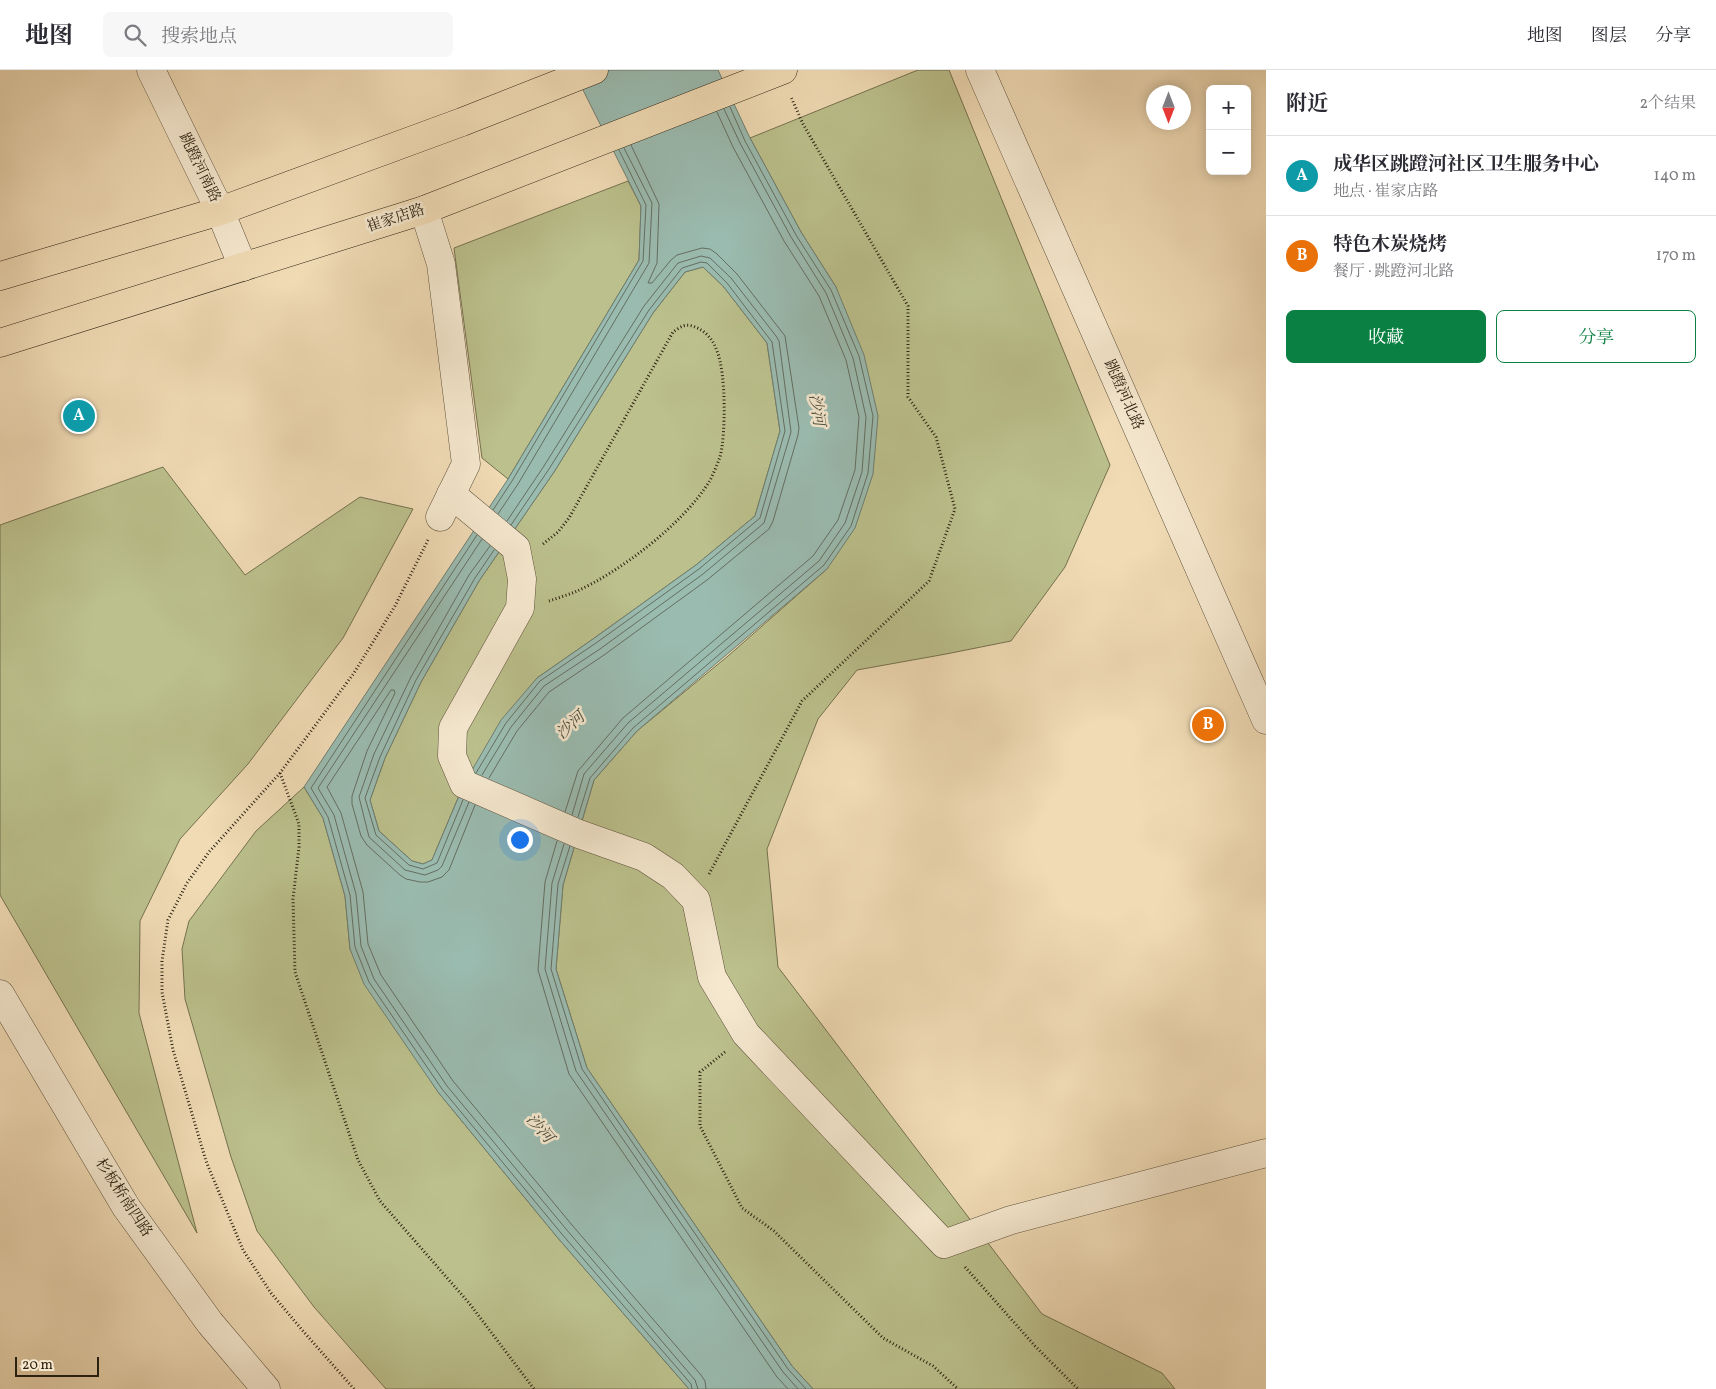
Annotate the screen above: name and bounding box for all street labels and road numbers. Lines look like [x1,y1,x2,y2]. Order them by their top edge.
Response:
street label: 跳蹬河南路 [173,130,225,206]
street label: 崔家店路 [364,200,428,238]
street label: 跳蹬河北路 [1098,356,1148,434]
street label: 杉板桥南四路 [90,1155,156,1241]

